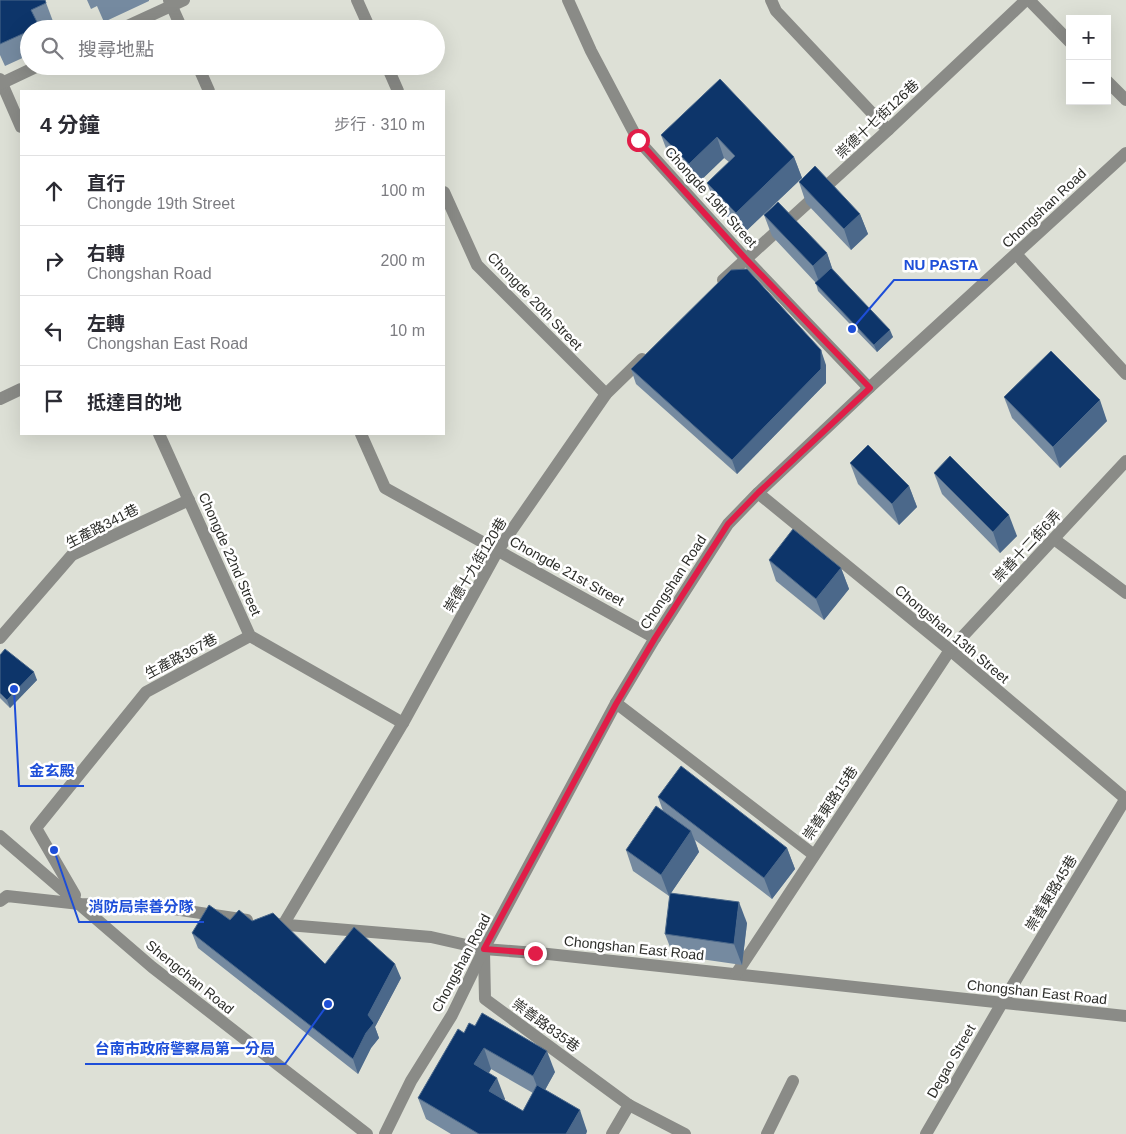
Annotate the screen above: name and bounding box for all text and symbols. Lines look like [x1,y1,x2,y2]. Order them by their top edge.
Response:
map controls [1066,15,1111,105]
button: + [1066,15,1111,60]
search box [20,20,445,75]
icon: search [38,34,66,62]
text: 搜尋地點 [78,39,154,60]
button: − [1066,60,1111,105]
street label: 崇德十七街126巷 [832,77,922,161]
text: 4 分鐘 [40,113,100,136]
text: 步行 · 310 m [334,116,425,133]
route start [627,129,650,152]
street label: Chongde 19th Street [662,144,760,250]
street label: Chongshan Road [999,165,1089,251]
text: 直行 [87,173,125,194]
icon: ahead [40,177,68,205]
text: 100 m [381,182,425,199]
text: Chongde 19th Street [87,195,235,212]
text: 右轉 [87,243,125,264]
icon: right [40,247,68,275]
street label: Chongde 20th Street [484,249,586,353]
callout: NU PASTA [894,250,988,280]
text: 200 m [381,252,425,269]
text: NU PASTA [904,256,978,273]
text: Chongshan Road [87,265,212,282]
text: 左轉 [87,313,125,334]
icon: left [40,317,68,345]
text: 10 m [389,322,425,339]
text: Chongshan East Road [87,335,248,352]
icon: arrive [40,387,68,415]
text: 抵達目的地 [87,392,182,413]
street label: Chongde 22nd Street [196,490,264,618]
street label: 生產路341巷 [63,501,141,551]
street label: 崇善十二街6弄 [990,507,1064,585]
street label: 崇德十九街120巷 [440,515,510,615]
street label: Chongshan Road [637,532,709,632]
street label: Chongde 21st Street [507,533,627,609]
street label: Chongshan 13th Street [892,582,1012,686]
street label: 生產路367巷 [142,630,220,682]
callout: 金玄殿 [19,756,84,786]
text: 金玄殿 [29,762,75,779]
street label: 崇善東路15巷 [799,763,861,843]
street label: 崇善東路45巷 [1022,852,1080,934]
callout: 消防局崇善分隊 [79,892,204,922]
text: 消防局崇善分隊 [88,898,194,915]
street label: Chongshan Road [428,911,494,1015]
street label: Chongshan East Road [563,933,705,963]
street label: Shengchan Road [143,937,237,1017]
route end [524,942,547,965]
street label: Chongshan East Road [966,977,1108,1007]
street label: 崇善路835巷 [509,995,583,1055]
street label: Degao Street [923,1021,979,1101]
callout: 台南市政府警察局第一分局 [85,1034,285,1064]
text: 台南市政府警察局第一分局 [95,1040,275,1057]

